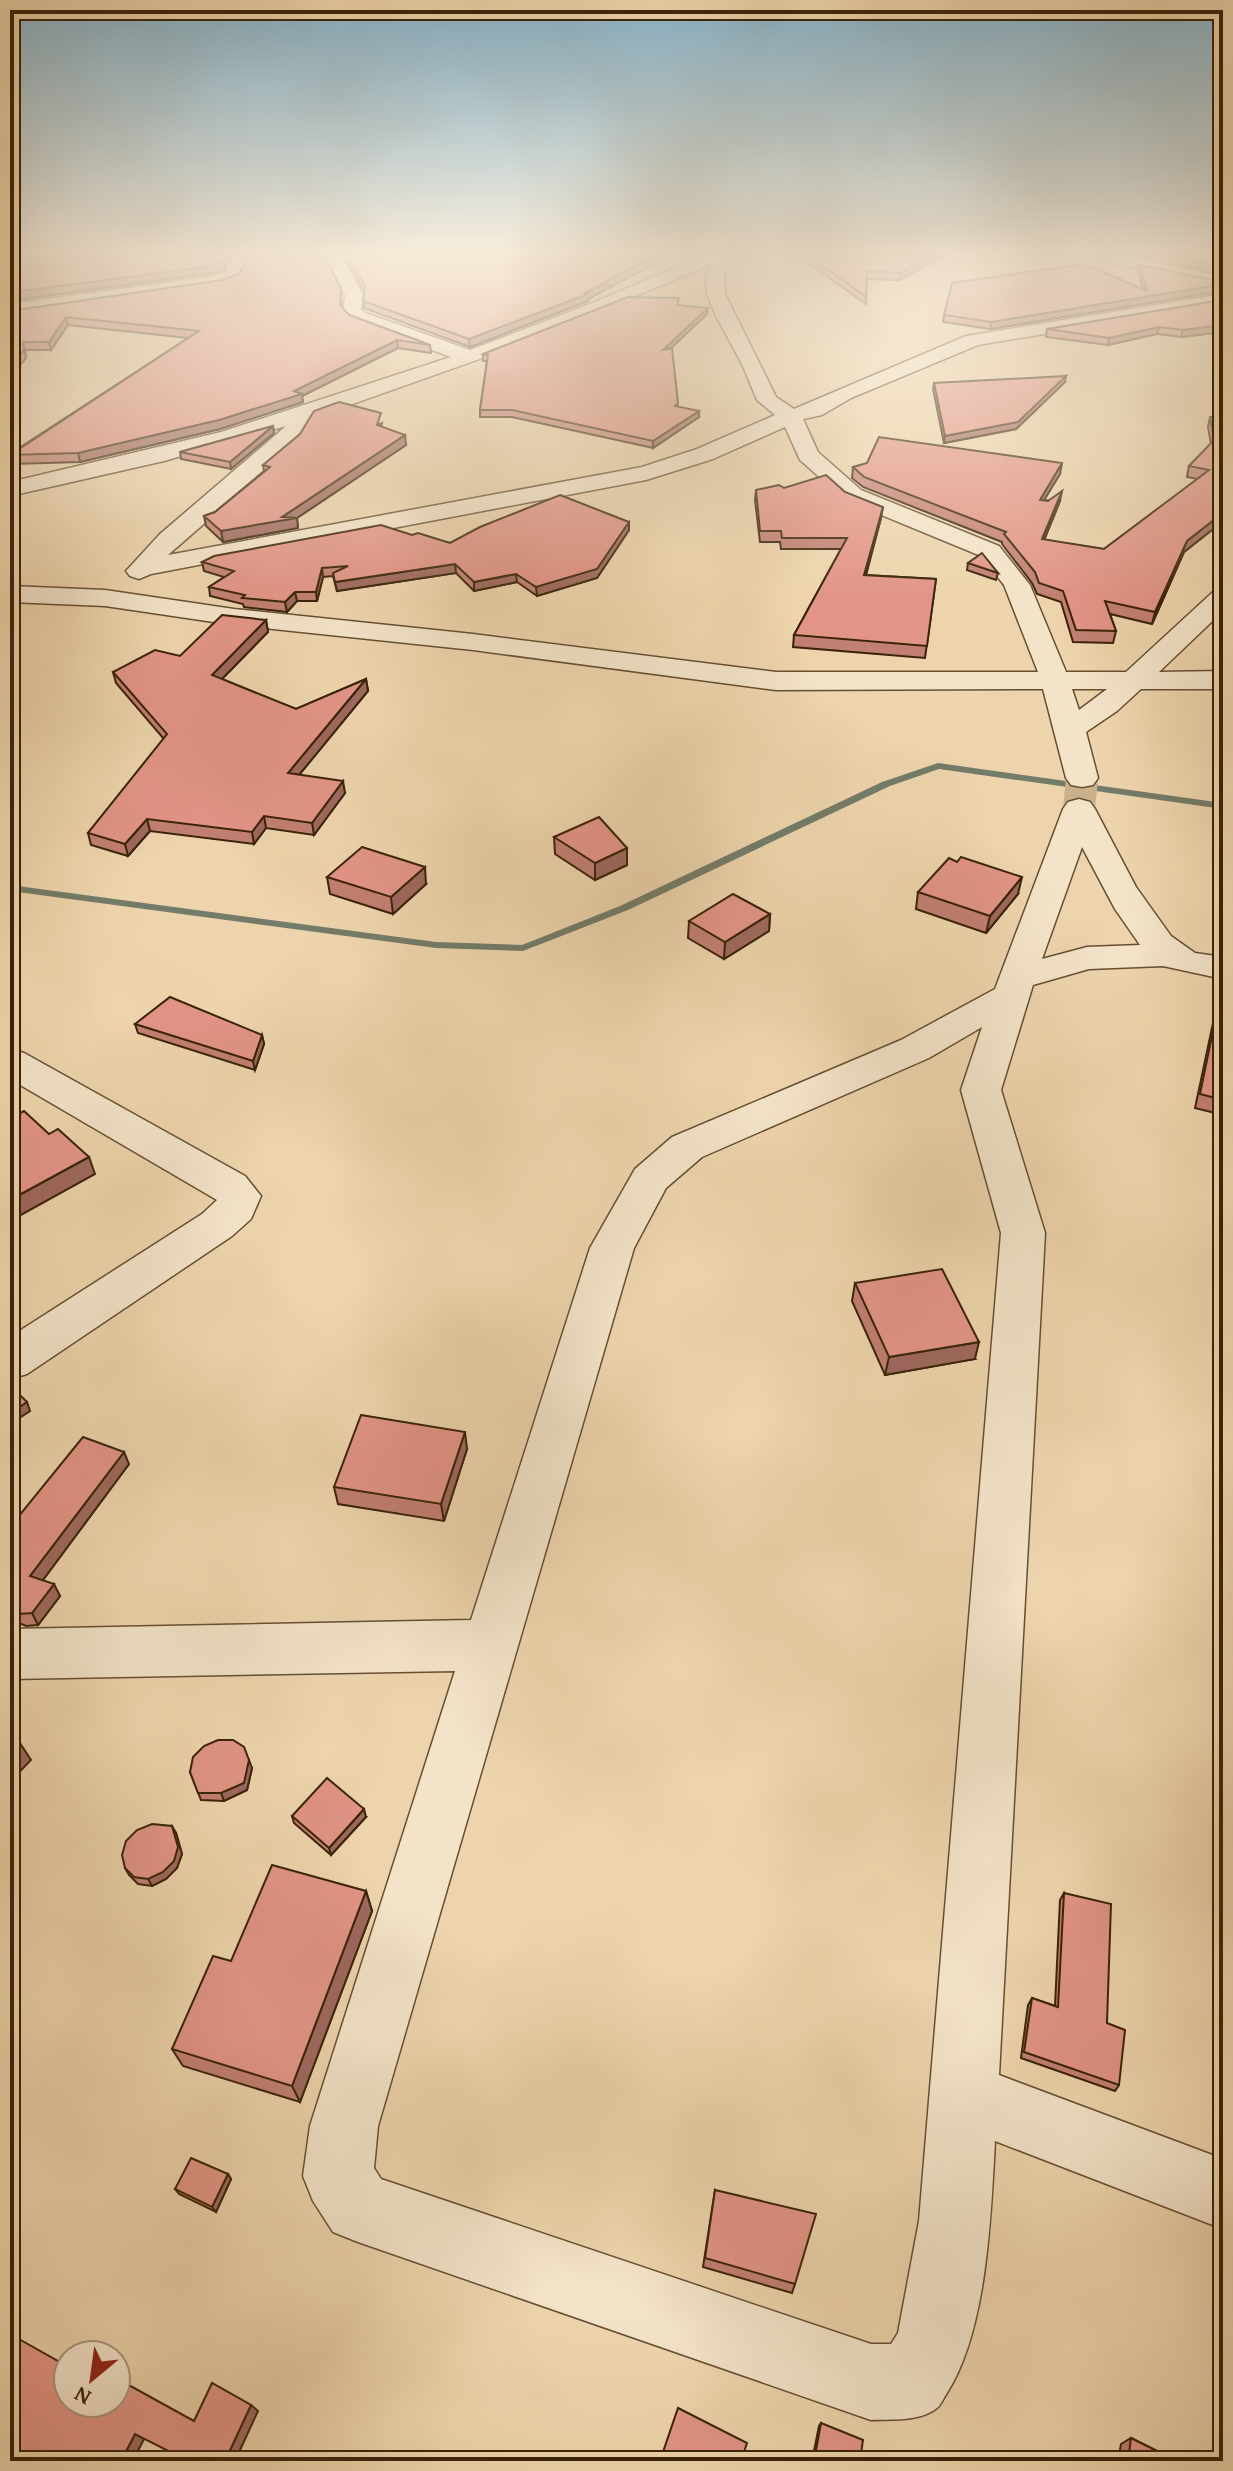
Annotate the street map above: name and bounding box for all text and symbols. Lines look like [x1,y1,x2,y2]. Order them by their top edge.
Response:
north arrow [52,2339,132,2419]
text: N [68,2379,96,2414]

